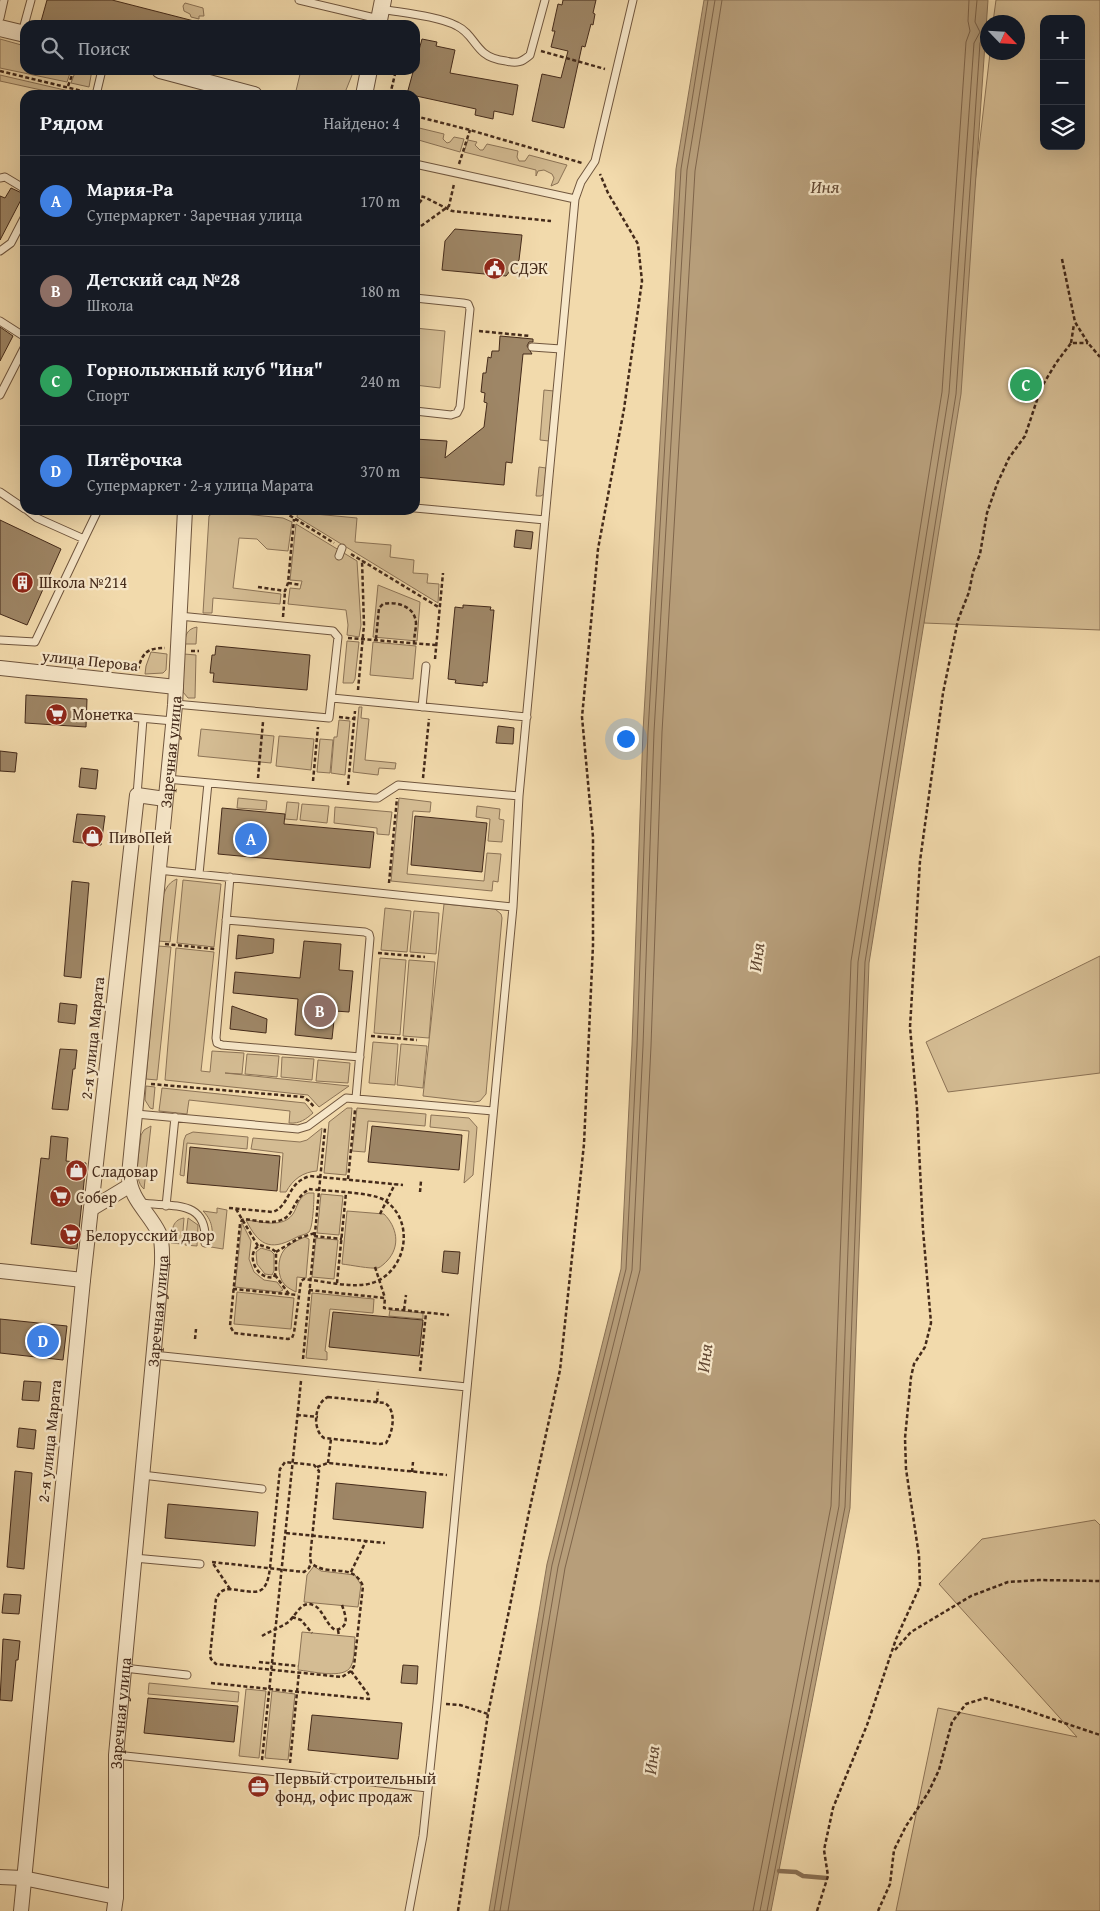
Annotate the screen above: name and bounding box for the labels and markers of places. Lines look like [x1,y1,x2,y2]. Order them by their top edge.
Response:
public building icon: СДЭК [482,256,506,280]
place label: СДЭК [510,256,548,280]
pin: C [1010,366,1042,404]
building icon: Школа №214 [11,570,35,594]
place label: Школа №214 [39,570,127,594]
supermarket icon: Монетка [44,702,68,726]
place label: Монетка [72,702,134,726]
pin: A [235,820,267,858]
shop icon: ПивоПей [81,825,105,849]
place label: ПивоПей [109,825,173,849]
pin: B [304,992,336,1030]
shop icon: Сладовар [64,1159,88,1183]
place label: Сладовар [92,1159,158,1183]
supermarket icon: Собер [48,1185,72,1209]
place label: Собер [76,1185,118,1209]
supermarket icon: Белорусский двор [58,1223,82,1247]
place label: Белорусский двор [86,1223,215,1247]
pin: D [27,1322,59,1360]
place label: Первый строительный фонд, офис продаж [275,1766,437,1808]
office icon: Первый строительный фонд, офис продаж [247,1775,271,1799]

